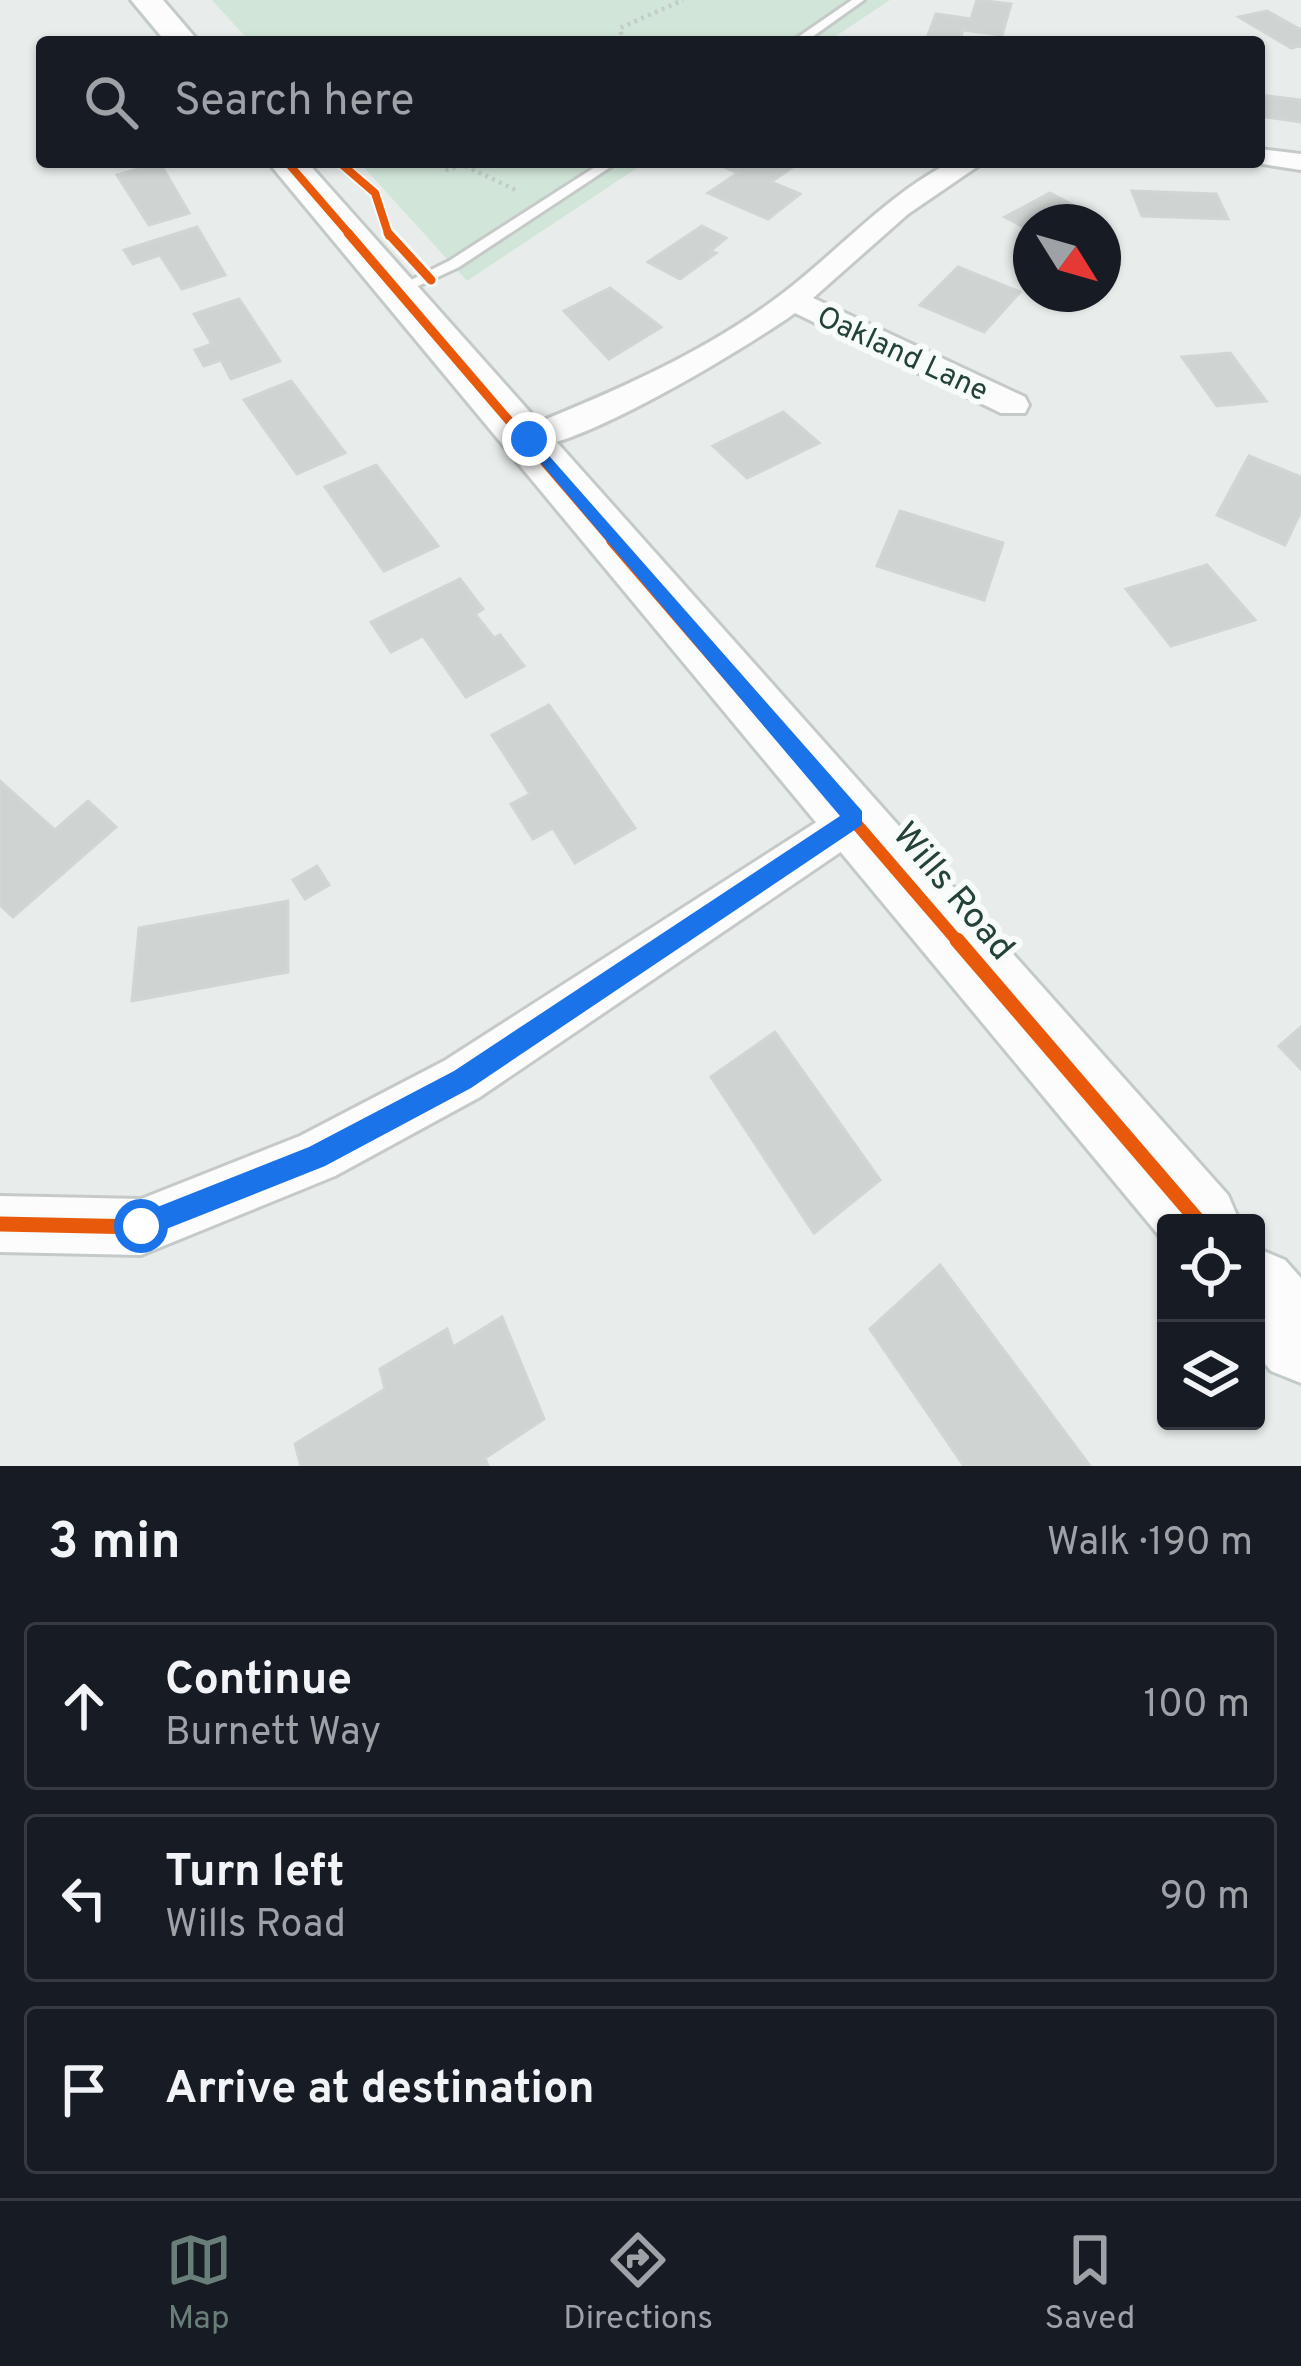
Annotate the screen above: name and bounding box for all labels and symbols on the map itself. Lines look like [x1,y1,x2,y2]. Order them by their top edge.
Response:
north arrow [1013,204,1121,312]
street label: Oakland Lane [810,299,993,411]
route end [502,412,556,466]
street label: Wills Road [881,814,1023,971]
route start [114,1199,168,1253]

